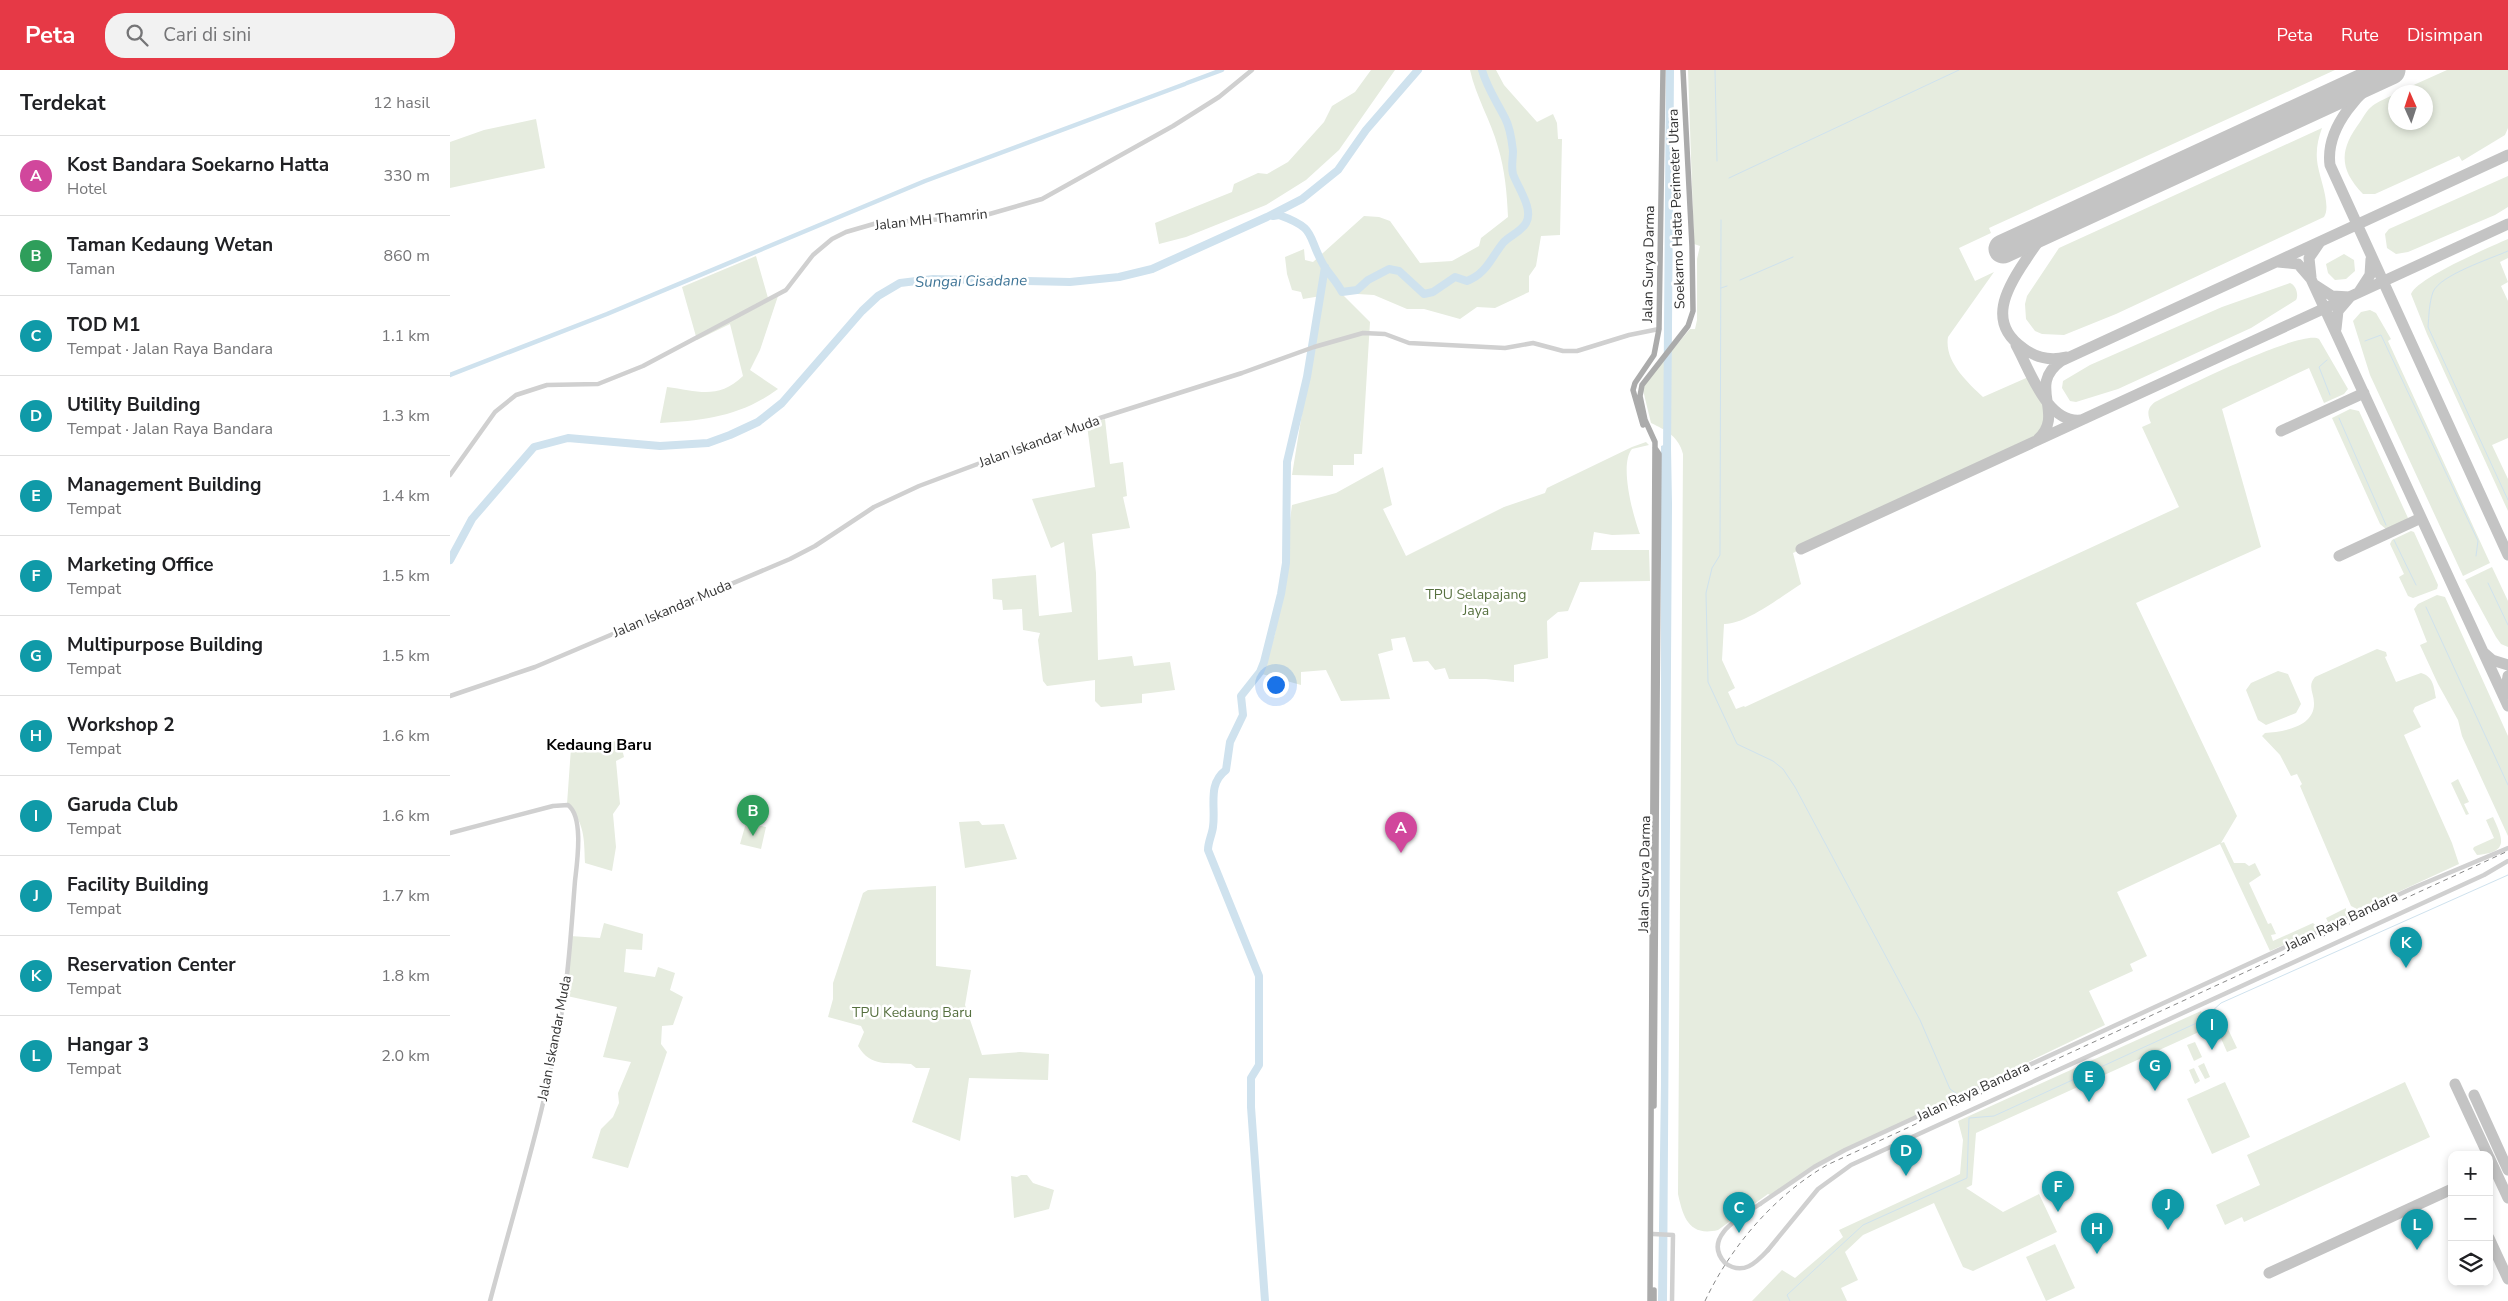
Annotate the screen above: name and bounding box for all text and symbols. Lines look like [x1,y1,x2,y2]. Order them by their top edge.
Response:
search box [105,13,455,58]
text: Peta [25,19,75,51]
icon: search [123,21,151,49]
text: Cari di sini [163,22,251,48]
text: Peta [2277,23,2313,47]
text: Rute [2341,23,2379,47]
text: Disimpan [2407,23,2483,47]
north arrow [2388,85,2433,130]
text: Terdekat [20,89,106,117]
text: 12 hasil [373,92,430,114]
street label: Soekarno Hatta Perimeter Utara [1664,108,1689,310]
text: Kost Bandara Soekarno Hatta [67,152,329,178]
text: A [30,165,42,187]
text: 330 m [383,165,430,187]
text: Hotel [67,178,107,200]
street label: Jalan MH Thamrin [873,204,988,235]
street label: Jalan Surya Darma [1638,205,1659,324]
text: Taman Kedaung Wetan [67,232,273,258]
text: B [30,245,42,267]
text: 860 m [383,245,430,267]
text: Taman [67,258,115,280]
water label: Sungai Cisadane [915,270,1027,292]
text: TOD M1 [67,312,140,338]
text: C [31,325,41,347]
text: 1.1 km [381,325,430,347]
text: Tempat · Jalan Raya Bandara [67,338,273,360]
text: Utility Building [67,392,200,418]
text: D [30,405,42,427]
text: 1.3 km [381,405,430,427]
street label: Jalan Iskandar Muda [975,411,1102,473]
text: Tempat · Jalan Raya Bandara [67,418,273,440]
text: Management Building [67,472,261,498]
text: E [31,485,41,507]
text: 1.4 km [381,485,430,507]
text: Tempat [67,498,121,520]
text: Marketing Office [67,552,214,578]
text: F [32,565,41,587]
text: 1.5 km [381,565,430,587]
street label: Jalan Iskandar Muda [609,575,734,642]
text: Tempat [67,578,121,600]
park label: TPU Selapajang Jaya [1425,585,1527,620]
text: Multipurpose Building [67,632,263,658]
text: G [30,645,42,667]
text: 1.5 km [381,645,430,667]
text: Tempat [67,658,121,680]
your location [1263,672,1289,698]
text: Workshop 2 [67,712,175,738]
text: H [30,725,42,747]
text: 1.6 km [381,725,430,747]
district label: Kedaung Baru [546,734,652,756]
text: Tempat [67,738,121,760]
text: Garuda Club [67,792,178,818]
pin: B [737,795,769,836]
text: I [34,805,38,827]
text: 1.6 km [381,805,430,827]
pin: A [1385,812,1417,853]
street label: Jalan Surya Darma [1634,815,1655,934]
text: Tempat [67,818,121,840]
text: Facility Building [67,872,209,898]
text: J [33,885,39,907]
text: 1.7 km [381,885,430,907]
street label: Jalan Raya Bandara [2281,887,2401,956]
text: Tempat [67,898,121,920]
pin: K [2390,927,2422,968]
text: Reservation Center [67,952,236,978]
text: K [31,965,41,987]
text: 1.8 km [381,965,430,987]
street label: Jalan Iskandar Muda [533,974,576,1103]
text: Tempat [67,978,121,1000]
park label: TPU Kedaung Baru [852,1003,972,1022]
pin: I [2196,1009,2228,1050]
text: Hangar 3 [67,1032,149,1058]
text: L [32,1045,41,1067]
text: 2.0 km [381,1045,430,1067]
pin: G [2139,1050,2171,1091]
street label: Jalan Raya Bandara [1913,1057,2033,1126]
text: Tempat [67,1058,121,1080]
pin: E [2073,1061,2105,1102]
pin: D [1890,1135,1922,1176]
map controls [2448,1151,2493,1286]
button: + [2448,1151,2493,1196]
pin: F [2042,1171,2074,1212]
pin: J [2152,1189,2184,1230]
pin: C [1723,1192,1755,1233]
button: − [2448,1196,2493,1241]
pin: L [2401,1209,2433,1250]
pin: H [2081,1213,2113,1254]
button: layers [2448,1241,2493,1286]

